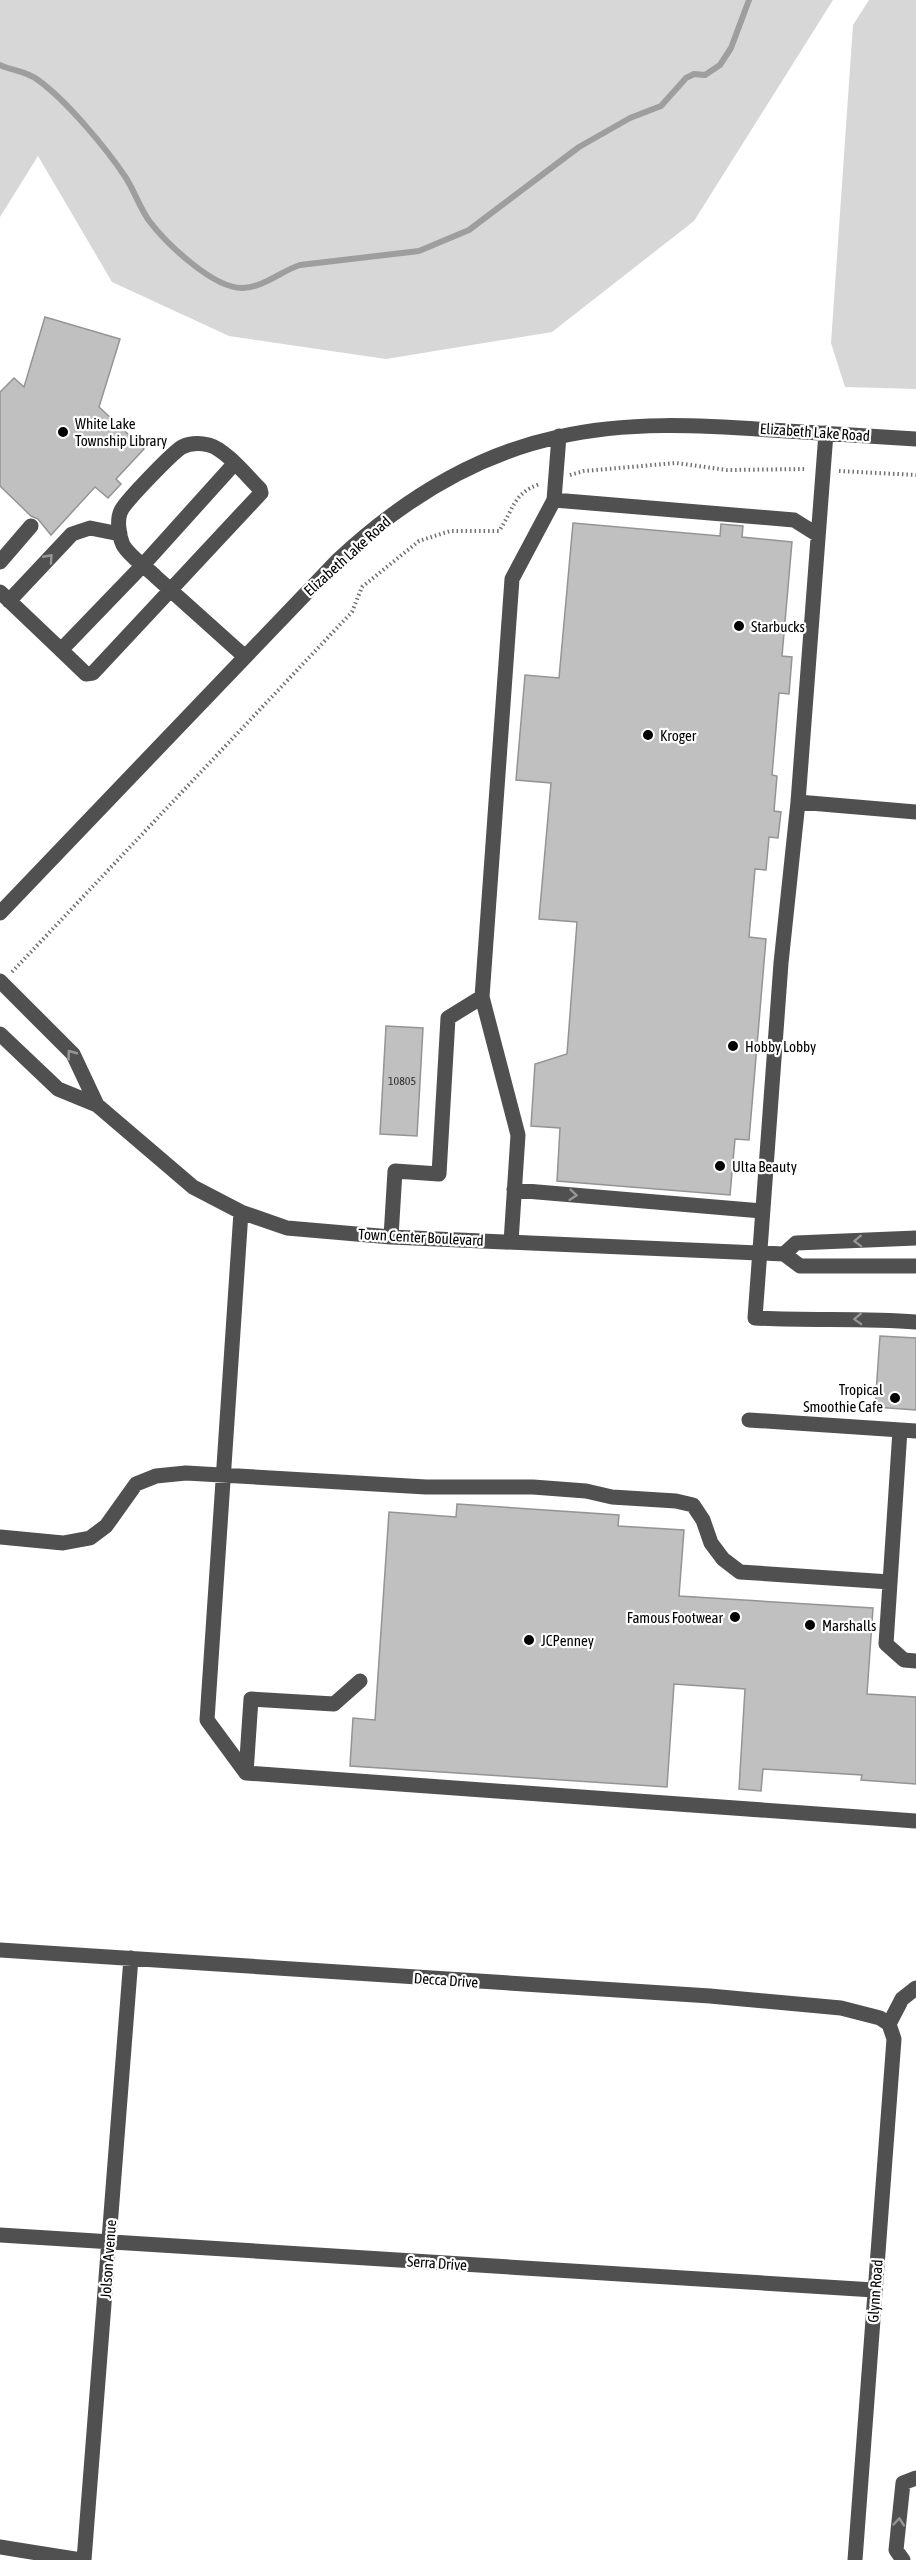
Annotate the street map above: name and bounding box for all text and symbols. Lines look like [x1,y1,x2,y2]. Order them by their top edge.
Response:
place label: White Lake Township Library [75,415,167,449]
street label: Elizabeth Lake Road [759,420,871,444]
marker: White Lake Township Library [56,425,70,439]
street label: Elizabeth Lake Road [300,513,394,599]
one-way arrow [42,554,53,564]
place label: Starbucks [751,618,805,635]
marker: Starbucks [732,619,746,633]
place label: Kroger [660,727,697,744]
marker: Kroger [641,728,655,742]
place label: Hobby Lobby [745,1038,816,1055]
marker: Hobby Lobby [726,1039,740,1053]
one-way arrow [67,1049,78,1060]
house number: 10805 [388,1074,416,1088]
place label: Ulta Beauty [732,1158,797,1175]
marker: Ulta Beauty [713,1159,727,1173]
one-way arrow [568,1188,577,1201]
street label: Town Center Boulevard [358,1225,484,1249]
one-way arrow [853,1234,862,1247]
one-way arrow [853,1313,862,1325]
place label: Tropical Smoothie Cafe [803,1381,883,1415]
marker: Tropical Smoothie Cafe [888,1391,902,1405]
place label: Famous Footwear [627,1609,724,1626]
marker: Famous Footwear [728,1610,742,1624]
place label: Marshalls [822,1617,876,1634]
marker: Marshalls [803,1618,817,1632]
place label: JCPenney [541,1632,594,1649]
marker: JCPenney [522,1633,536,1647]
street label: Decca Drive [413,1969,479,1991]
street label: Jolson Avenue [97,2219,119,2299]
street label: Serra Drive [407,2252,468,2274]
street label: Glynn Road [864,2259,886,2323]
one-way arrow [892,2518,905,2527]

